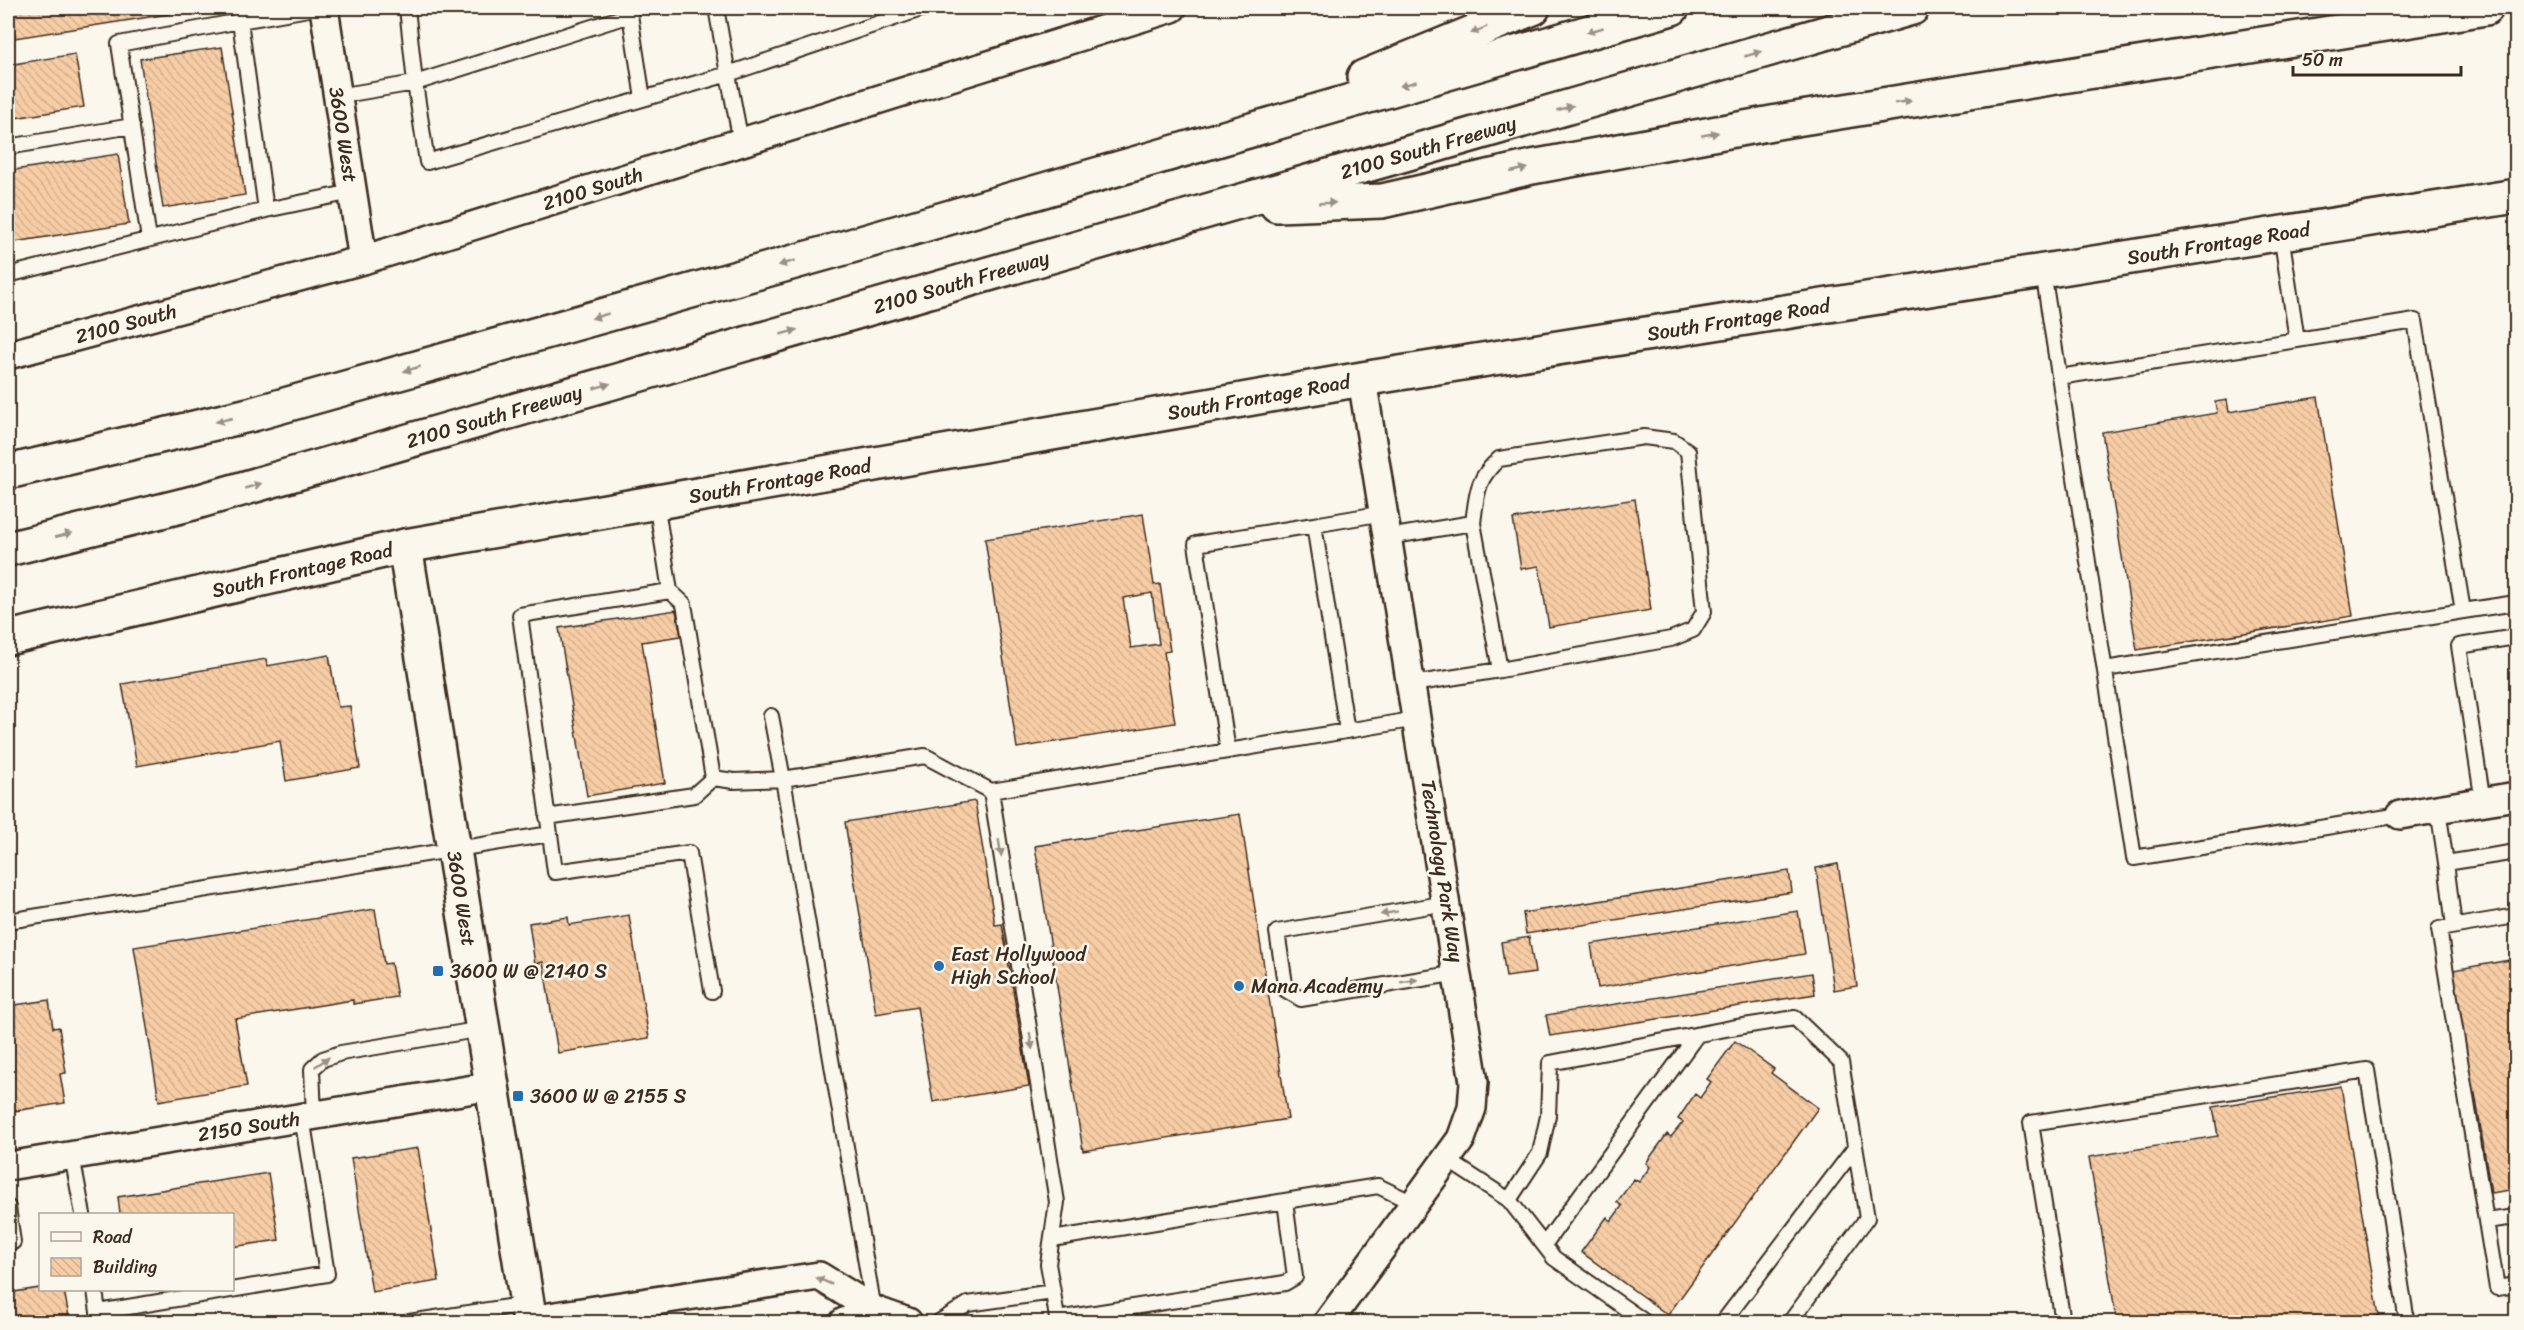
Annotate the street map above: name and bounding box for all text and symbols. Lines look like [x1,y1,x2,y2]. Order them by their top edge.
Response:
one-way arrow [1470,26,1488,35]
one-way arrow [1586,26,1604,35]
scale bar [2293,39,2461,77]
text: 50 m [2302,44,2343,76]
one-way arrow [1744,49,1762,58]
one-way arrow [1399,80,1417,89]
street label: 3600 West [319,84,368,185]
one-way arrow [1893,97,1912,106]
one-way arrow [1557,103,1575,112]
street label: 2100 South Freeway [1336,105,1521,189]
one-way arrow [1701,129,1720,138]
street label: 2100 South [538,156,647,221]
one-way arrow [1510,164,1528,174]
one-way arrow [1318,198,1337,208]
street label: South Frontage Road [2124,211,2314,275]
street label: 2100 South Freeway [869,240,1054,324]
one-way arrow [778,259,797,269]
street label: South Frontage Road [1644,287,1834,351]
street label: 2100 South [71,293,180,354]
one-way arrow [591,312,609,321]
one-way arrow [781,327,799,336]
street label: South Frontage Road [1165,364,1354,430]
one-way arrow [403,365,421,374]
street label: 2100 South Freeway [402,374,587,458]
one-way arrow [593,380,611,390]
one-way arrow [215,416,233,426]
street label: South Frontage Road [686,447,875,514]
one-way arrow [244,481,262,490]
one-way arrow [55,529,74,539]
street label: South Frontage Road [208,532,398,608]
street label: Technology Park Way [1410,777,1474,966]
one-way arrow [996,839,1005,858]
street label: 3600 West [437,848,487,949]
one-way arrow [1380,909,1399,918]
place label: East Hollywood High School [951,937,1087,995]
place label: 3600 W @ 2140 S [450,954,607,989]
marker: East Hollywood High School [932,959,946,973]
marker: 3600 W @ 2140 S [431,964,445,978]
place label: Mana Academy [1251,969,1384,1004]
one-way arrow [1400,977,1419,986]
marker: Mana Academy [1232,979,1246,993]
one-way arrow [1027,1032,1036,1051]
one-way arrow [313,1057,330,1068]
place label: 3600 W @ 2155 S [530,1079,687,1114]
marker: 3600 W @ 2155 S [511,1089,525,1103]
street label: 2150 South [195,1101,302,1152]
legend [39,1213,234,1291]
text: Road [93,1221,133,1253]
text: Building [93,1251,157,1283]
one-way arrow [814,1276,832,1286]

